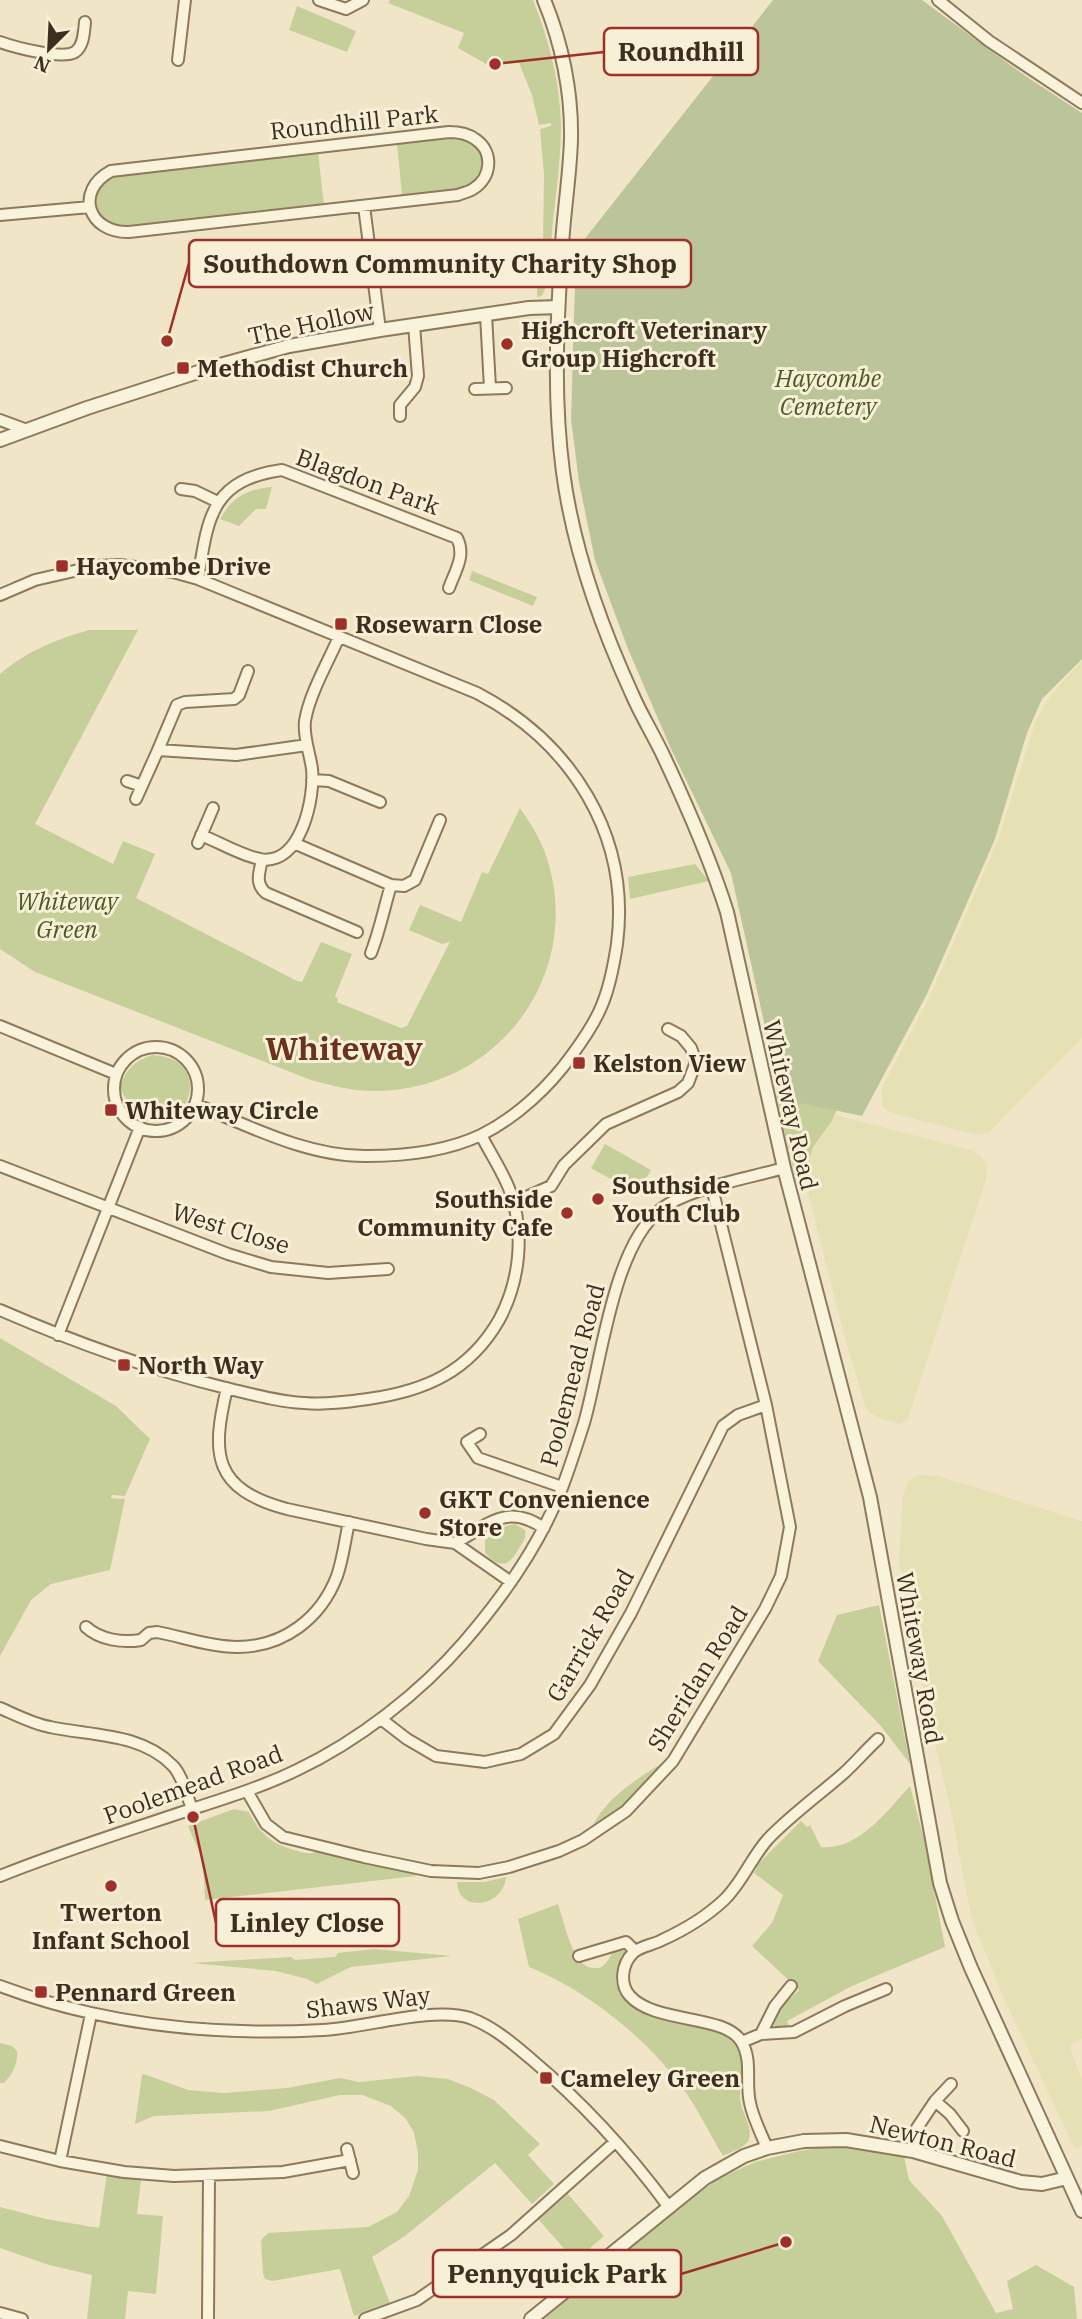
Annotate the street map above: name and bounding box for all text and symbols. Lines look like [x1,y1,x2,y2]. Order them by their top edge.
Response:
north arrow [14,14,84,84]
callout: Roundhill [604,28,758,75]
text: Roundhill [618,34,744,68]
text: N [30,51,54,79]
street label: Roundhill Park [268,97,440,147]
callout: Southdown Community Charity Shop [189,240,691,287]
text: Southdown Community Charity Shop [203,246,677,280]
street label: The Hollow [245,294,377,352]
place label: Highcroft Veterinary Group Highcroft [521,314,768,374]
marker: Highcroft Veterinary Group Highcroft [499,336,515,352]
place label: Methodist Church [197,352,408,384]
marker: Methodist Church [175,360,191,376]
park label: Haycombe Cemetery [774,362,881,422]
street label: Blagdon Park [292,440,444,522]
place label: Haycombe Drive [76,550,271,582]
marker: Haycombe Drive [54,558,70,574]
place label: Rosewarn Close [355,608,542,640]
marker: Rosewarn Close [333,616,349,632]
park label: Whiteway Green [16,885,120,945]
street label: Whiteway Road [756,1017,826,1193]
district label: Whiteway [265,1027,423,1069]
place label: Kelston View [593,1047,747,1079]
marker: Kelston View [571,1055,587,1071]
place label: Whiteway Circle [125,1094,319,1126]
marker: Whiteway Circle [103,1102,119,1118]
place label: Southside Youth Club [612,1169,740,1229]
place label: Southside Community Cafe [357,1183,553,1243]
marker: Southside Youth Club [590,1191,606,1207]
street label: West Close [168,1195,294,1261]
marker: Southside Community Cafe [559,1205,575,1221]
street label: Poolemead Road [532,1280,612,1470]
place label: North Way [138,1349,264,1381]
marker: North Way [116,1357,132,1373]
place label: GKT Convenience Store [439,1483,650,1543]
marker: GKT Convenience Store [417,1505,433,1521]
street label: Garrick Road [539,1563,641,1707]
street label: Whiteway Road [889,1570,951,1746]
street label: Sheridan Road [639,1599,755,1757]
street label: Poolemead Road [99,1737,287,1831]
marker: Twerton Infant School [103,1878,119,1894]
place label: Twerton Infant School [32,1896,190,1956]
callout: Linley Close [216,1899,399,1946]
text: Linley Close [230,1905,384,1939]
place label: Pennard Green [55,1976,236,2008]
street label: Shaws Way [304,1978,432,2026]
marker: Pennard Green [33,1984,49,2000]
place label: Cameley Green [560,2062,740,2094]
marker: Cameley Green [538,2070,554,2086]
street label: Newton Road [866,2107,1020,2175]
callout: Pennyquick Park [433,2250,681,2297]
text: Pennyquick Park [447,2256,667,2290]

